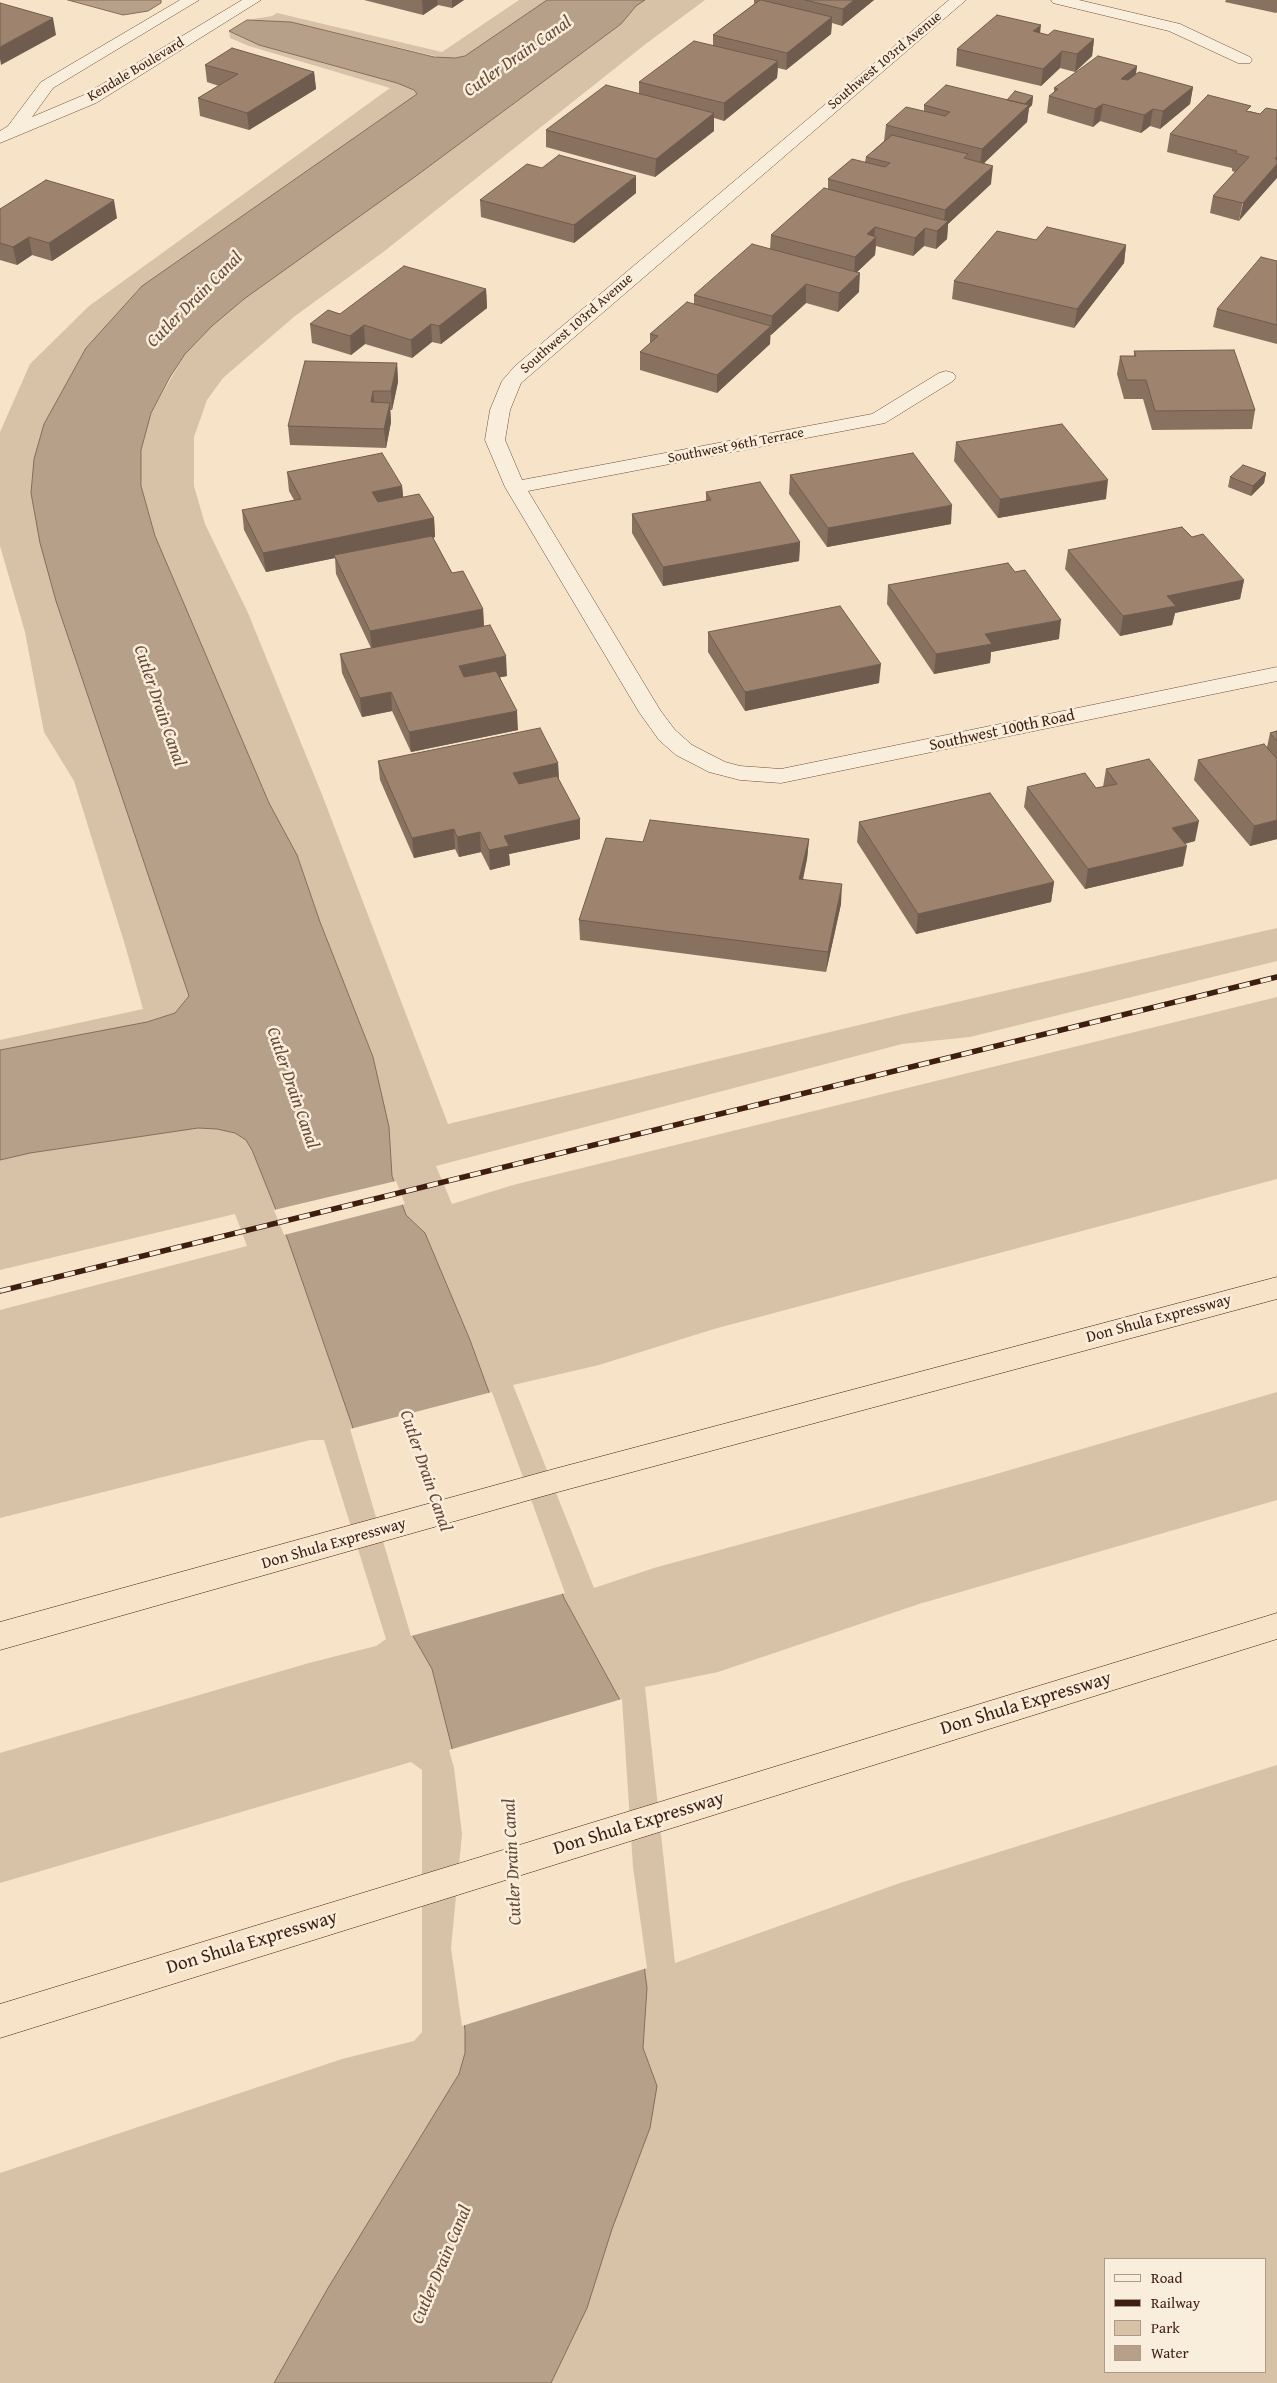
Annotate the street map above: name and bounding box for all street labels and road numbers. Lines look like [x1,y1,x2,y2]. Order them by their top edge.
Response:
street label: Southwest 103rd Avenue [825,8,945,114]
street label: Kendale Boulevard [85,34,187,106]
street label: Southwest 103rd Avenue [517,271,637,377]
street label: Southwest 96th Terrace [667,425,805,467]
street label: Southwest 100th Road [928,706,1076,756]
street label: Don Shula Expressway [1084,1290,1234,1348]
street label: Don Shula Expressway [259,1514,409,1574]
street label: Don Shula Expressway [938,1667,1114,1741]
street label: Don Shula Expressway [551,1787,727,1861]
street label: Don Shula Expressway [164,1906,340,1980]

